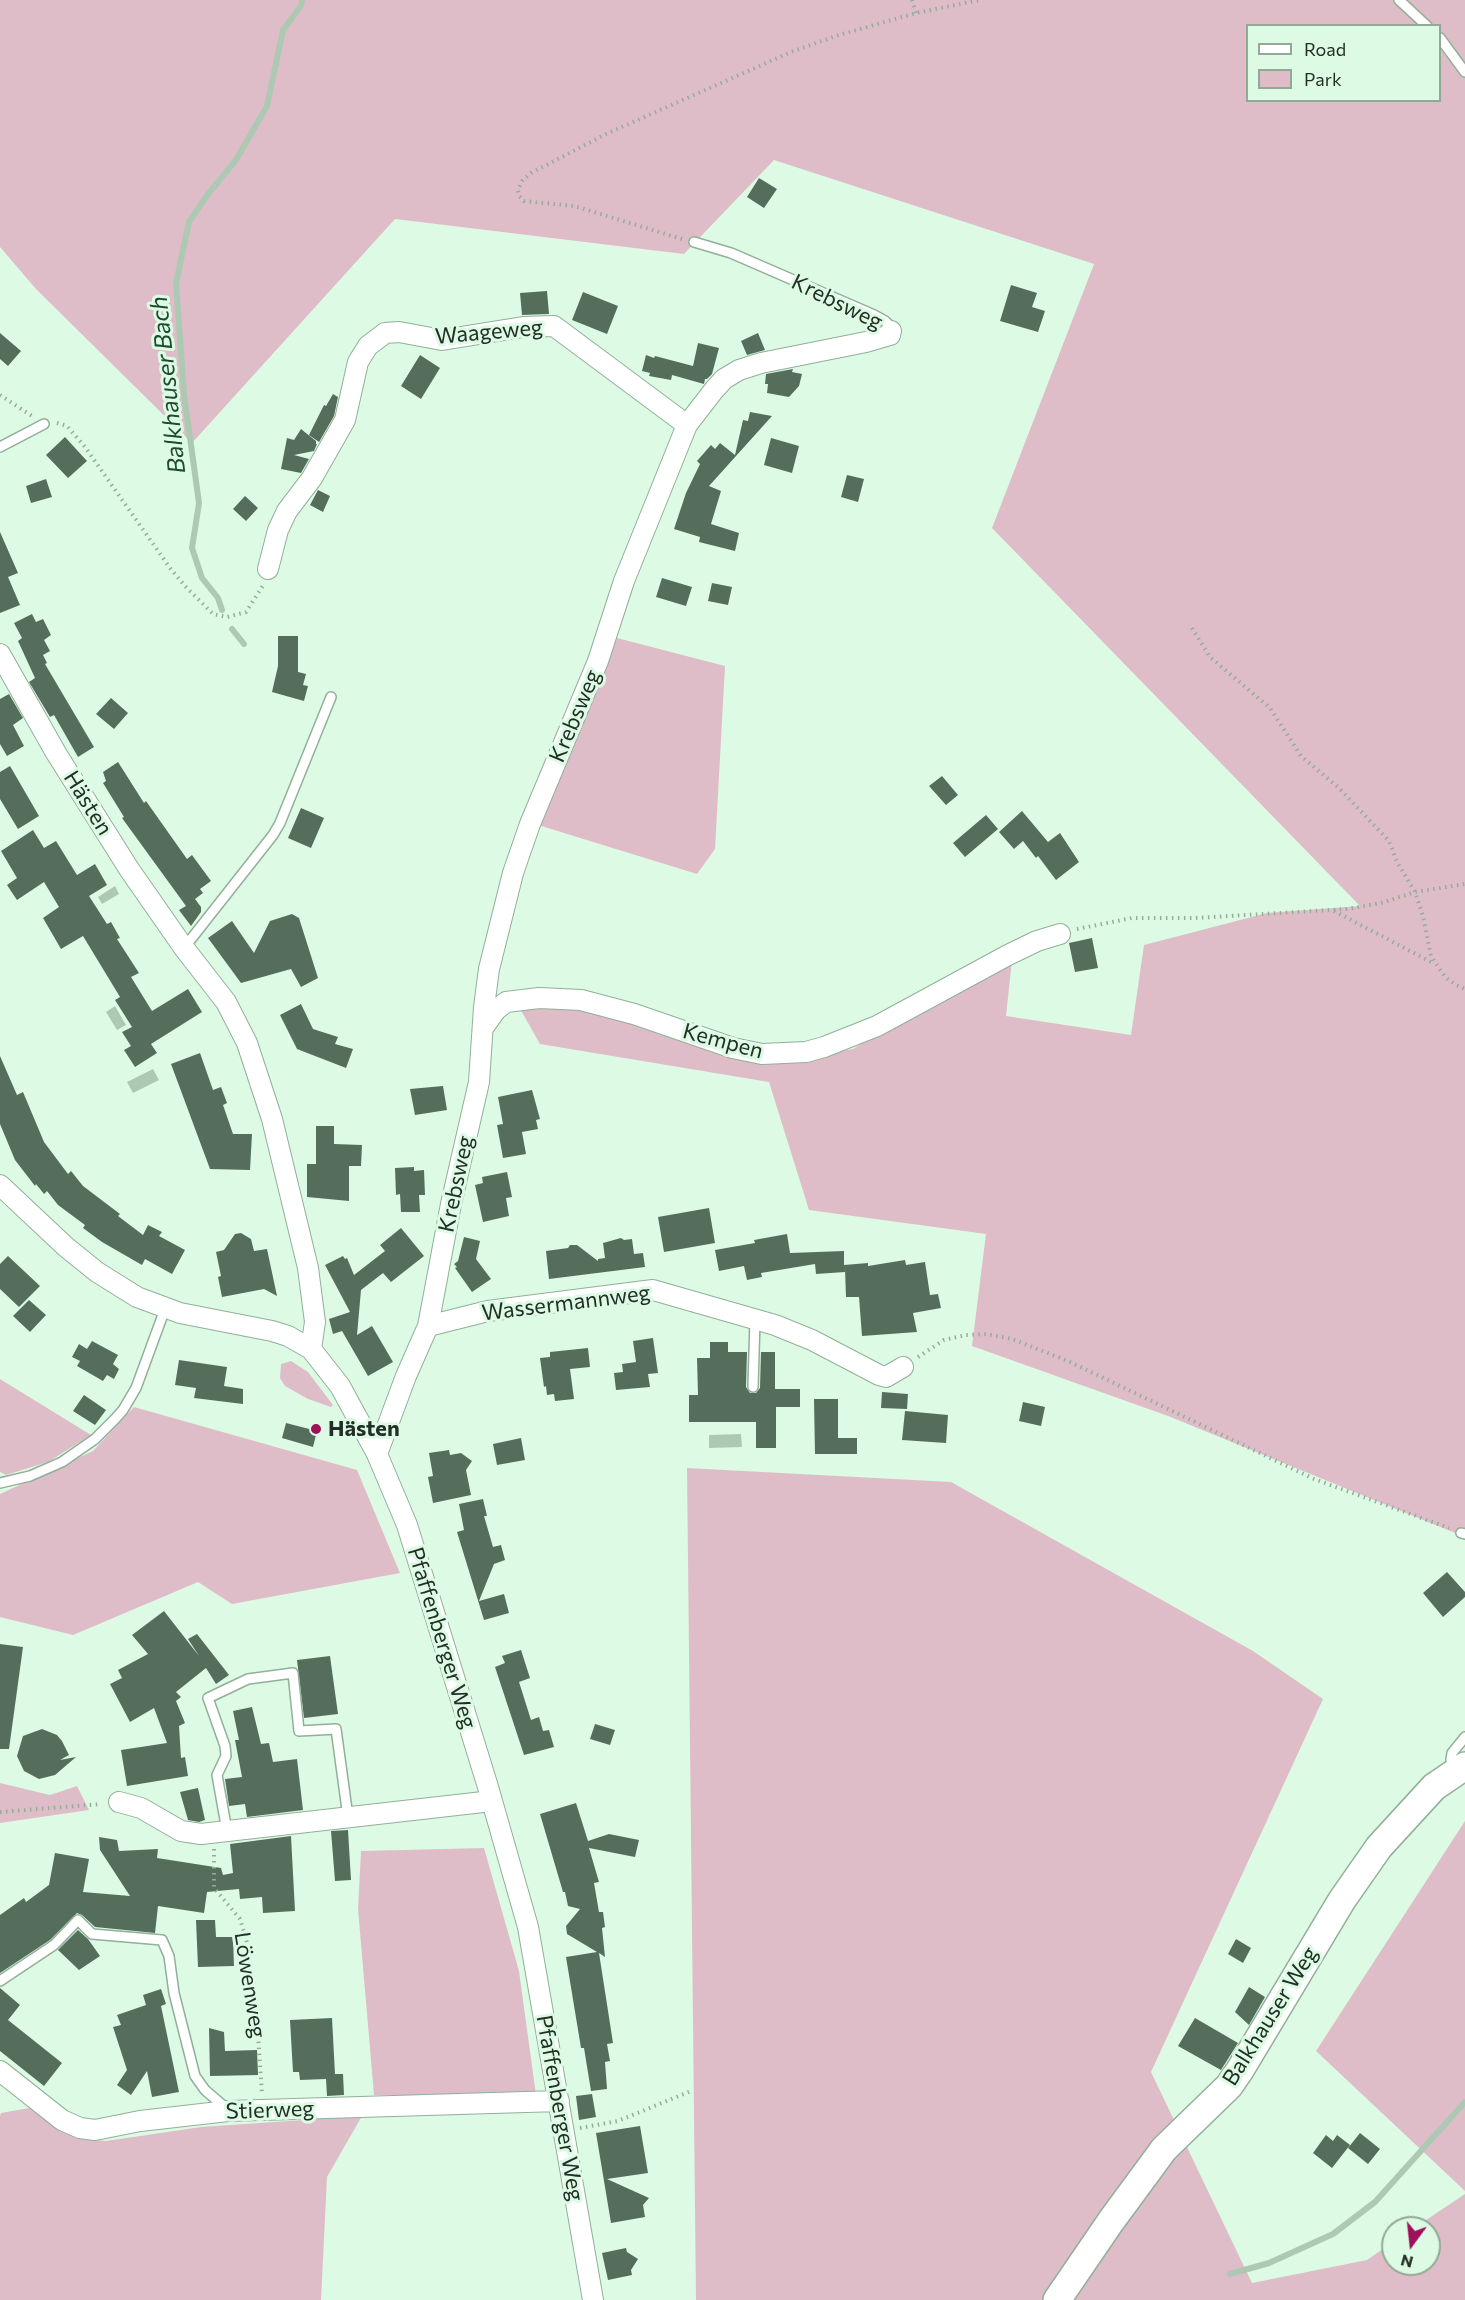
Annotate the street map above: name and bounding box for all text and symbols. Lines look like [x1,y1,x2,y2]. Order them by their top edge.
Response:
legend [1246,24,1441,102]
text: Road [1304,38,1346,60]
text: Park [1304,68,1342,90]
street label: Krebsweg [787,269,887,335]
water label: Balkhauser Bach [144,295,192,475]
street label: Waageweg [434,314,544,350]
street label: Krebsweg [544,666,606,766]
street label: Hästen [58,766,118,840]
street label: Kempen [680,1018,766,1064]
street label: Krebsweg [433,1133,479,1235]
street label: Wassermannweg [480,1280,652,1326]
place label: Hästen [328,1416,400,1442]
marker: Hästen [309,1422,323,1436]
street label: Pfaffenberger Weg [402,1544,482,1732]
street label: Löwenweg [229,1930,271,2040]
street label: Balkhauser Weg [1217,1942,1323,2090]
street label: Pfaffenberger Weg [531,2013,589,2203]
street label: Stierweg [225,2095,315,2125]
north arrow [1381,2216,1441,2276]
text: N [1398,2251,1415,2273]

